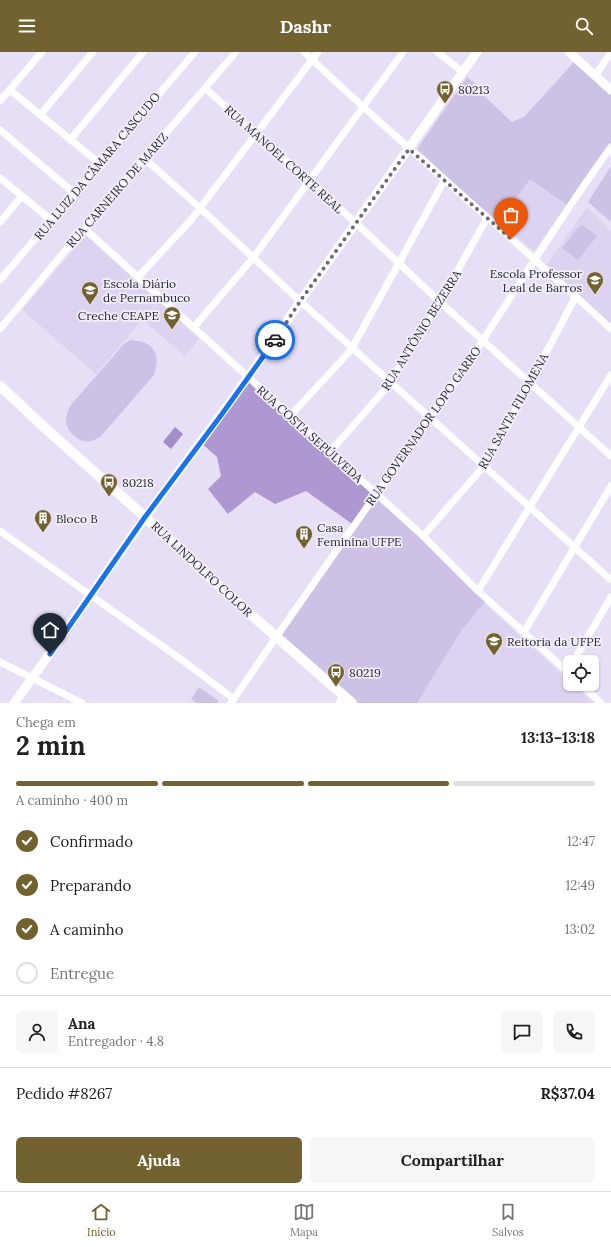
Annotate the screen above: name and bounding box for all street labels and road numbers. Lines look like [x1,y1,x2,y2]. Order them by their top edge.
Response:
street label: RUA LUIZ DA CÂMARA CASCUDO [31,89,163,243]
street label: RUA MANOEL CORTE REAL [222,102,346,216]
street label: RUA CARNEIRO DE MARIZ [63,129,171,251]
street label: RUA ANTÔNIO BEZERRA [378,267,464,393]
street label: RUA GOVERNADOR LOPO GARRO [362,343,484,509]
street label: RUA SANTA FILOMENA [475,350,551,472]
street label: RUA COSTA SEPÚLVEDA [254,382,367,486]
street label: RUA LINDOLFO COLOR [148,518,256,620]

